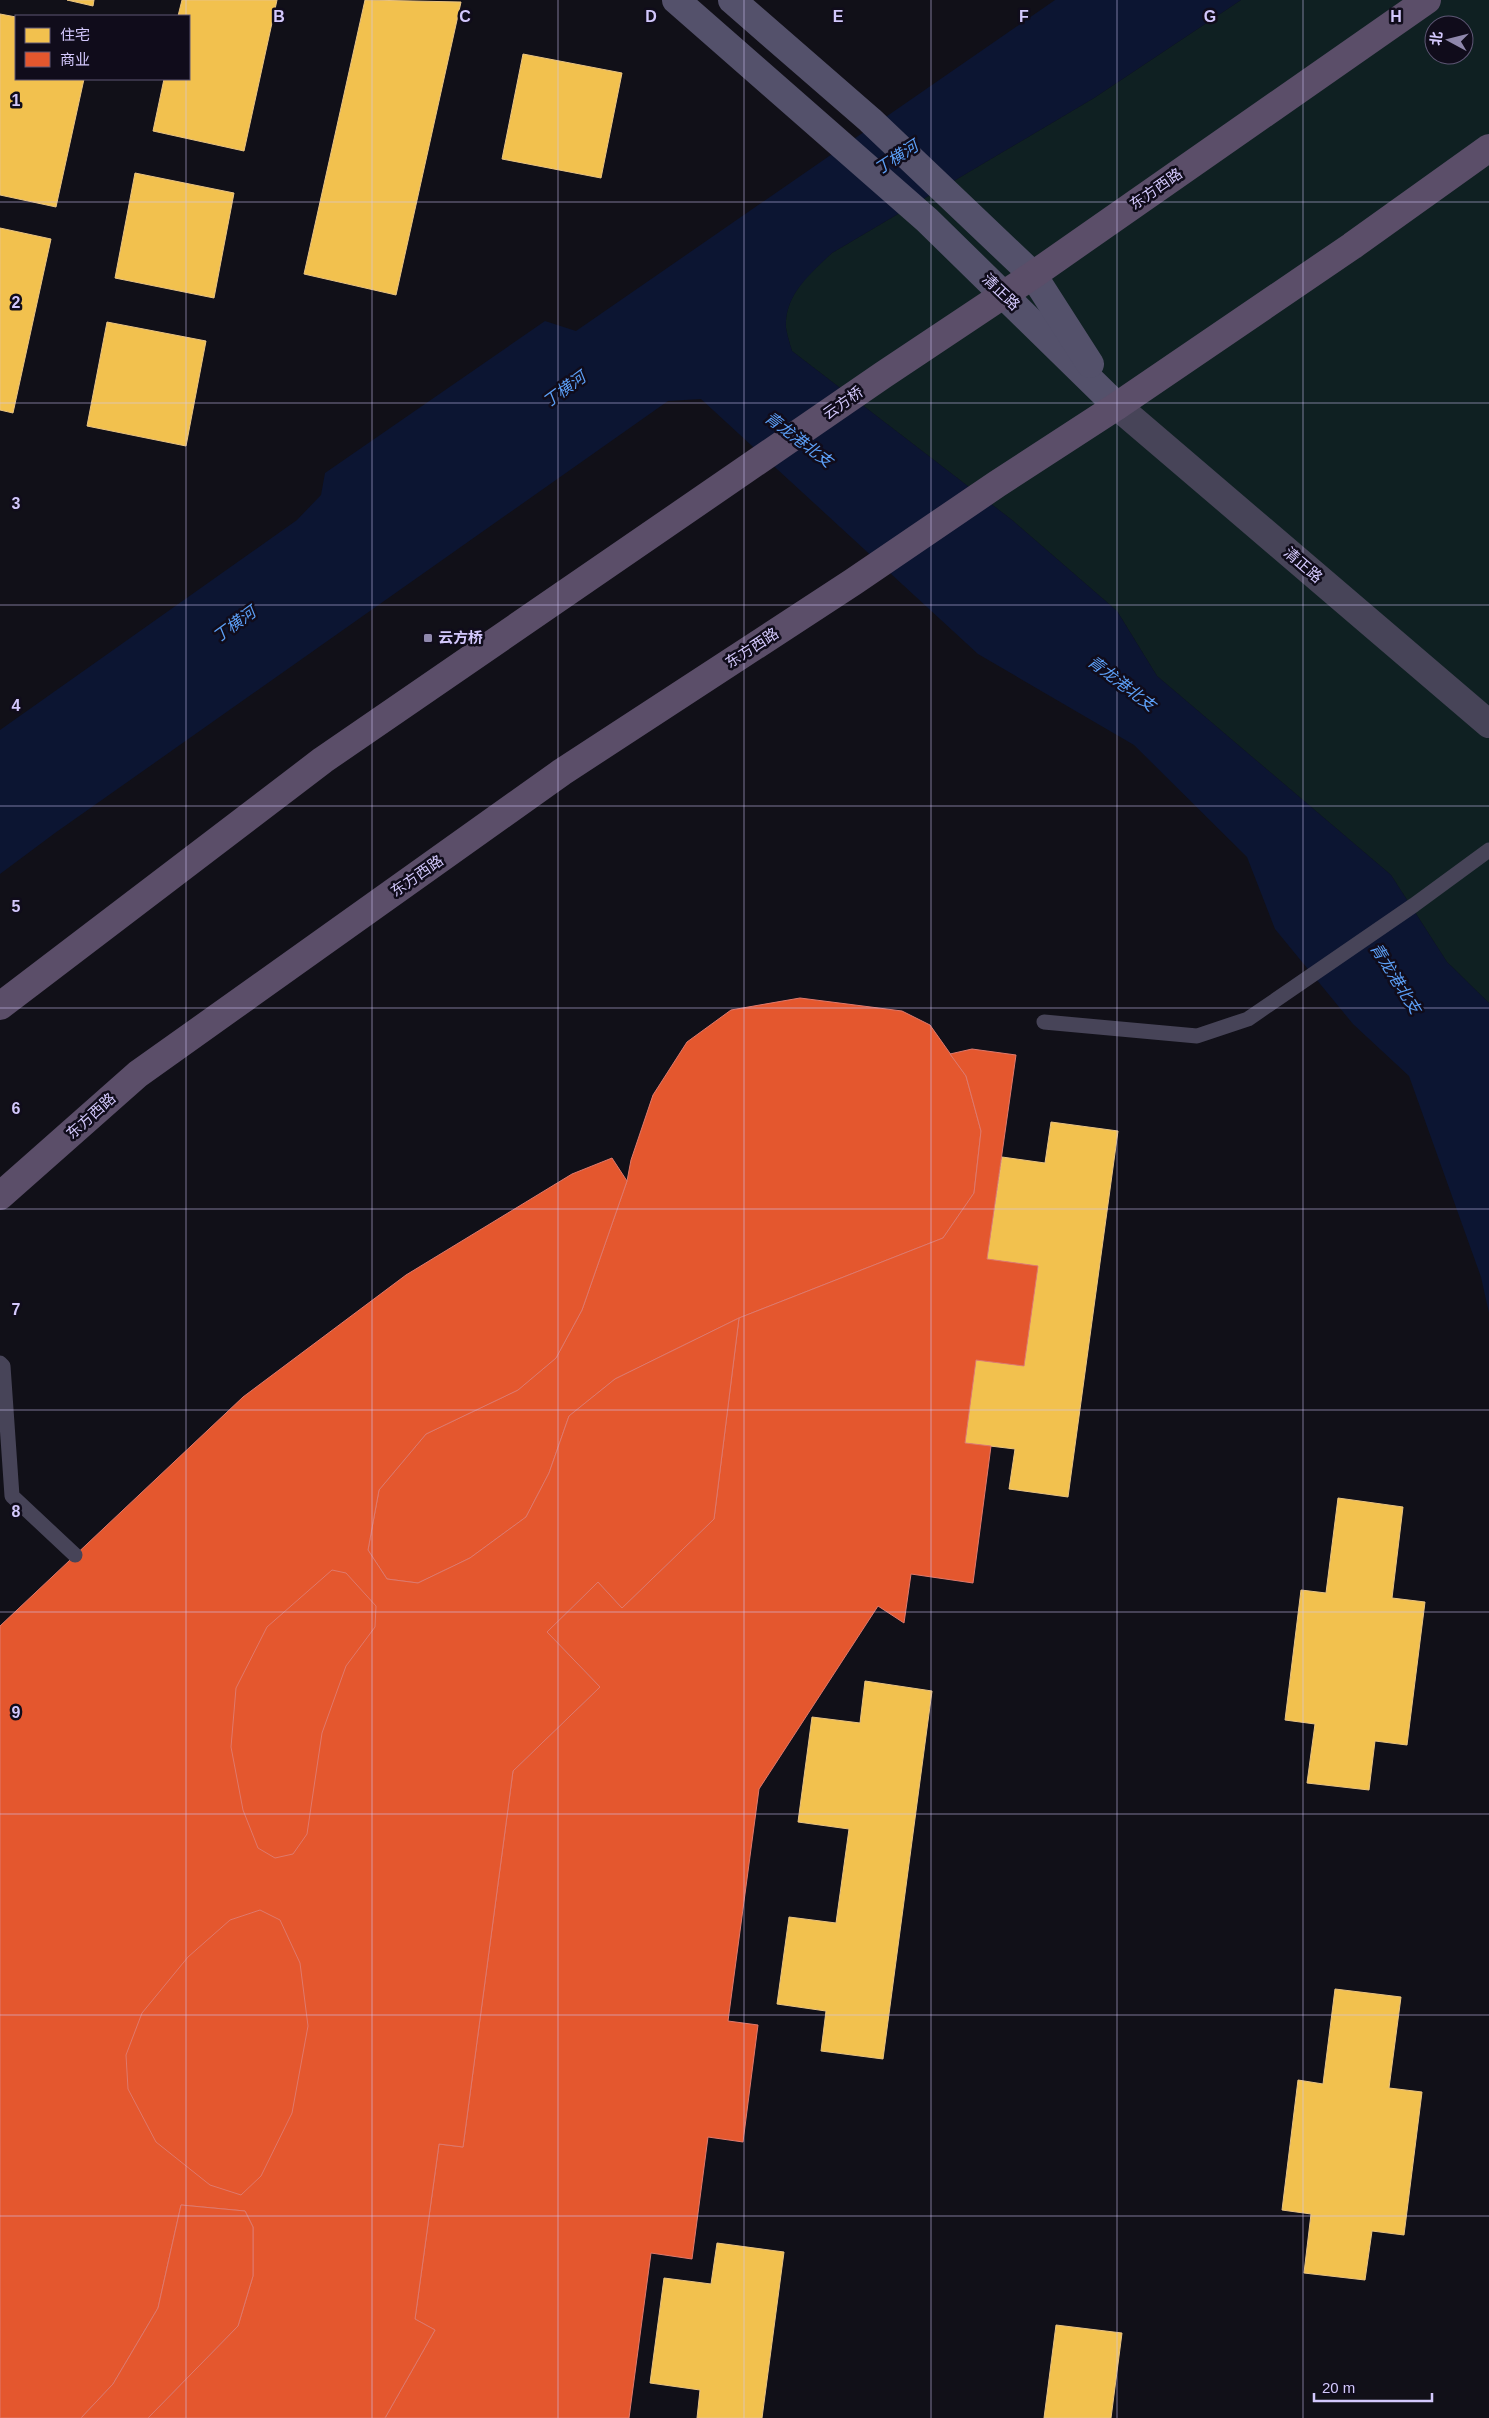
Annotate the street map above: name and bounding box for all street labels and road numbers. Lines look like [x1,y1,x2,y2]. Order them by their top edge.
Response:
street label: 东方西路 [1126,164,1185,213]
street label: 清正路 [979,270,1023,313]
street label: 云方桥 [819,383,866,422]
street label: 清正路 [1281,543,1326,586]
street label: 东方西路 [722,624,782,671]
street label: 东方西路 [387,851,446,900]
street label: 东方西路 [63,1089,119,1142]

